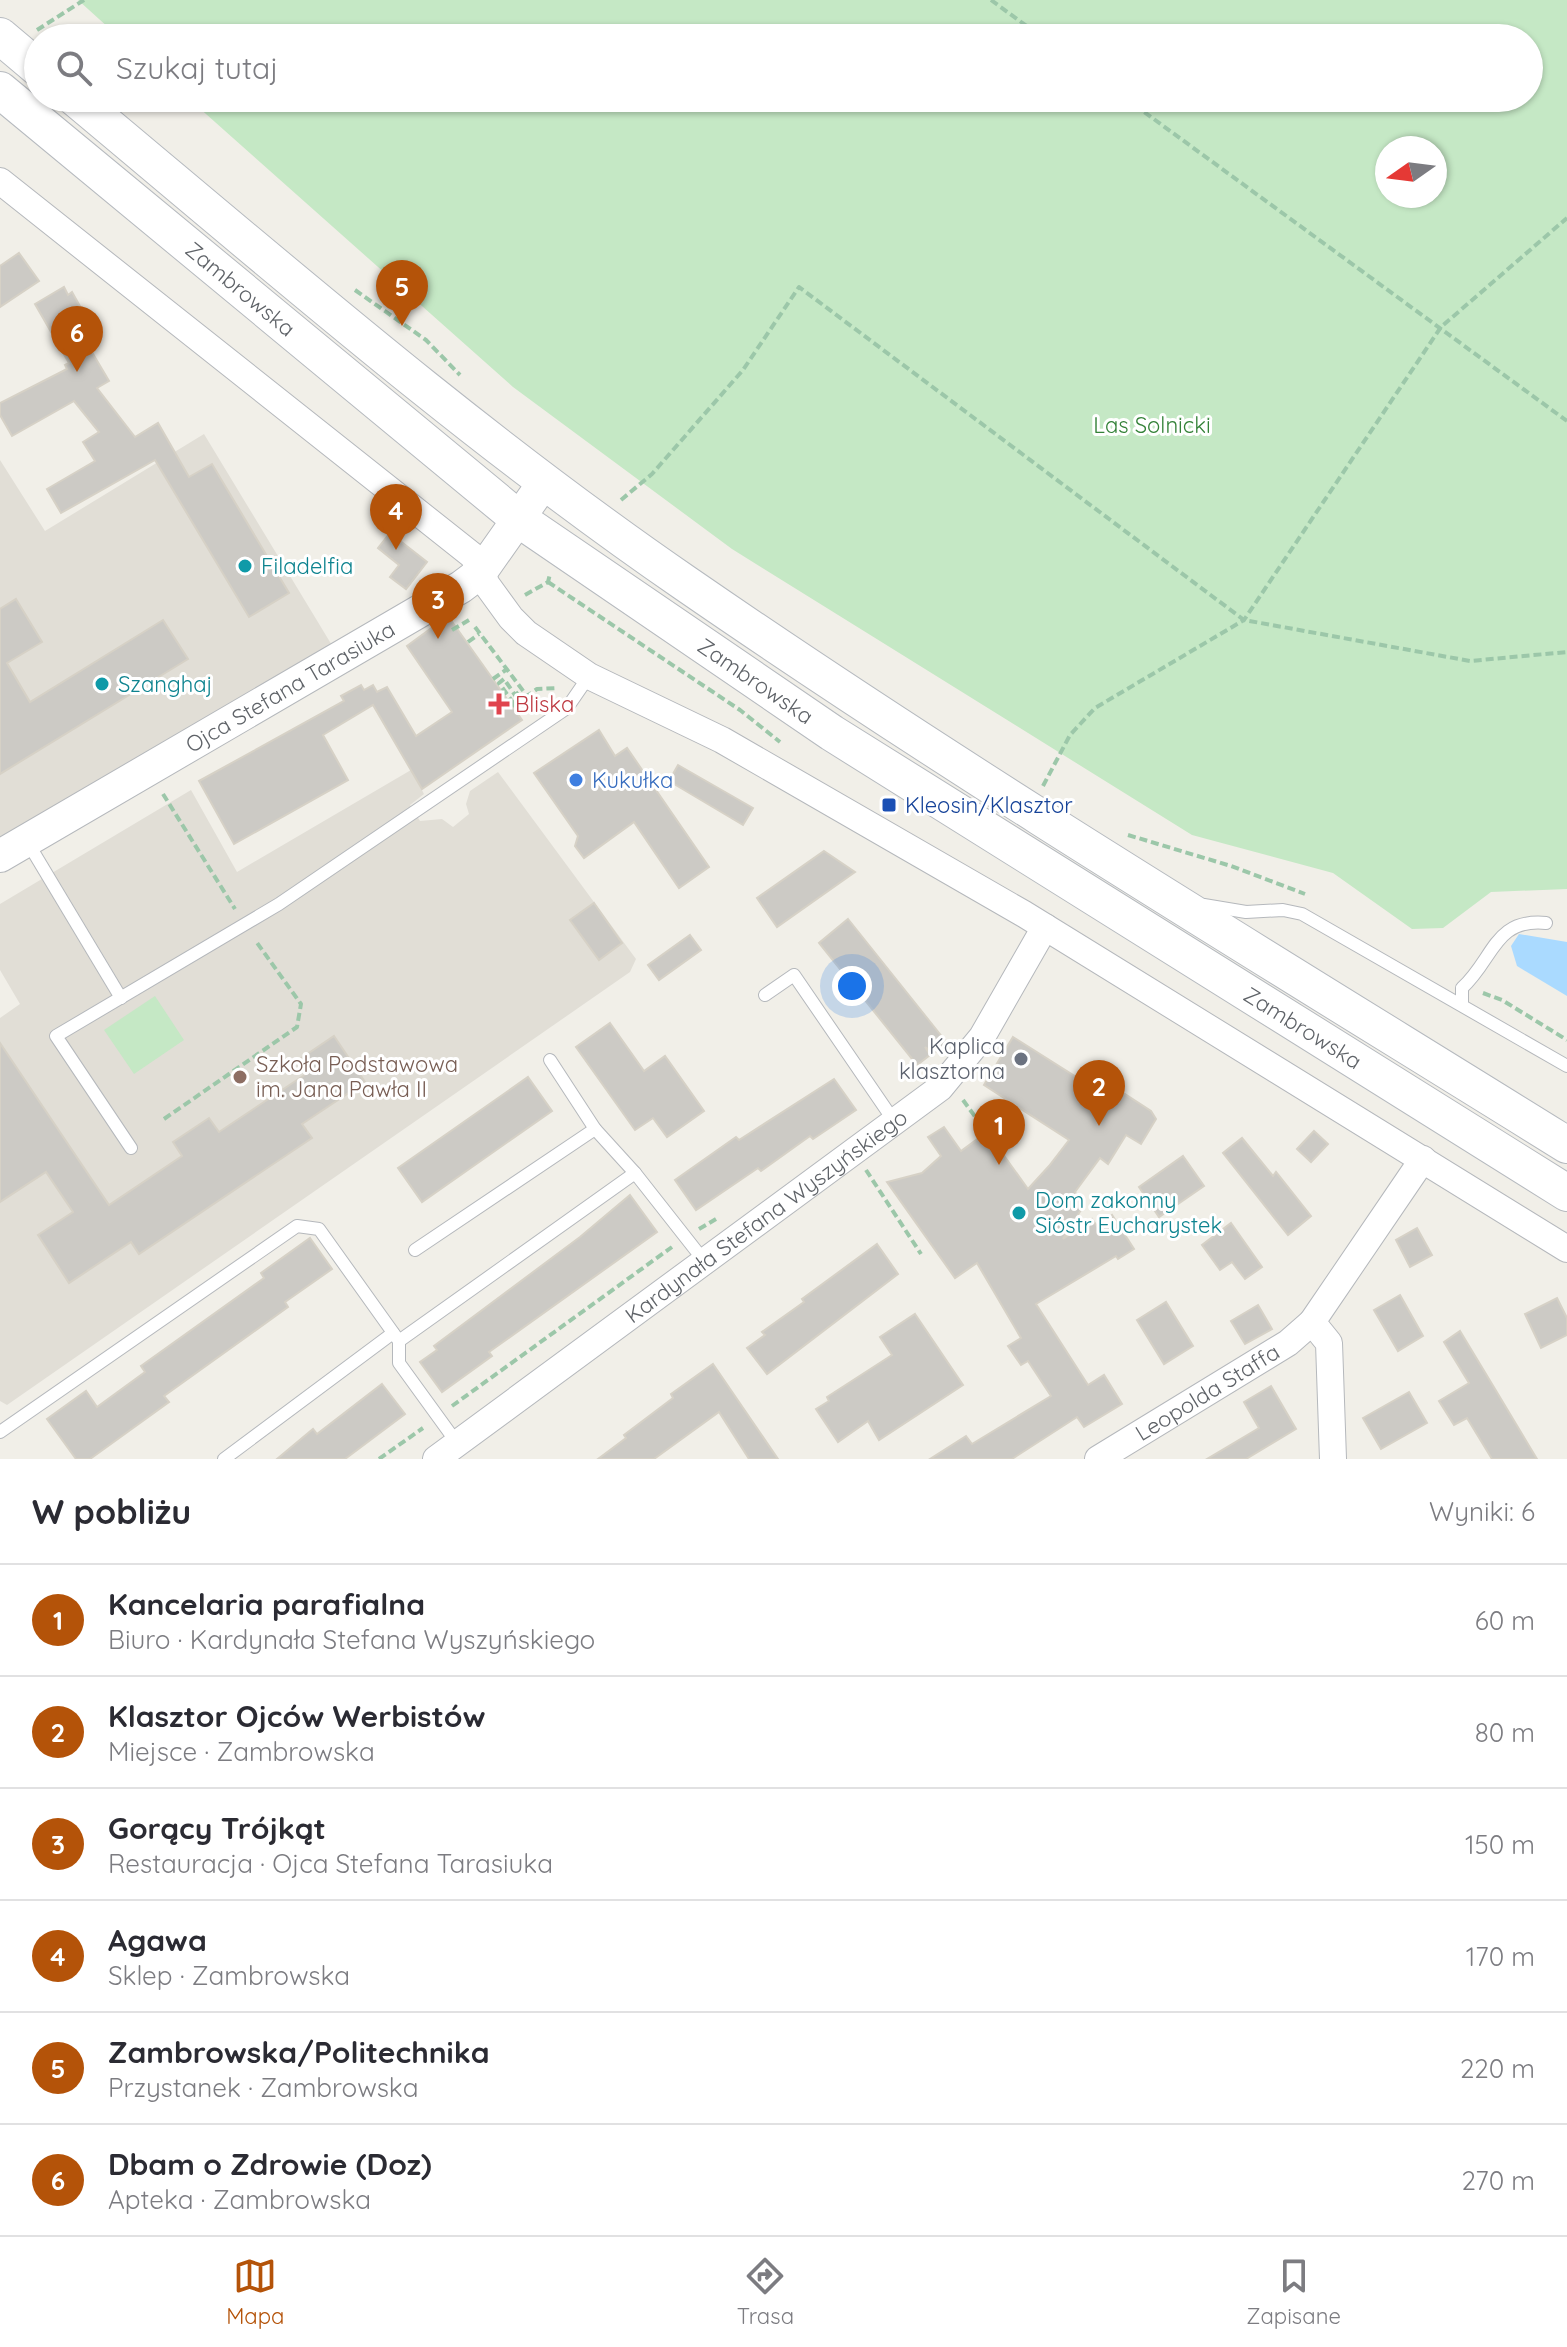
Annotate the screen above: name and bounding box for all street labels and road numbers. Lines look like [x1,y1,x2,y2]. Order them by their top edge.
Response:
street label: Zambrowska [180,235,301,342]
street label: Ojca Stefana Tarasiuka [180,615,400,759]
street label: Zambrowska [692,631,819,730]
street label: Zambrowska [1239,980,1367,1075]
street label: Kardynała Stefana Wyszyńskiego [620,1103,913,1329]
street label: Leopolda Staffa [1130,1338,1285,1447]

